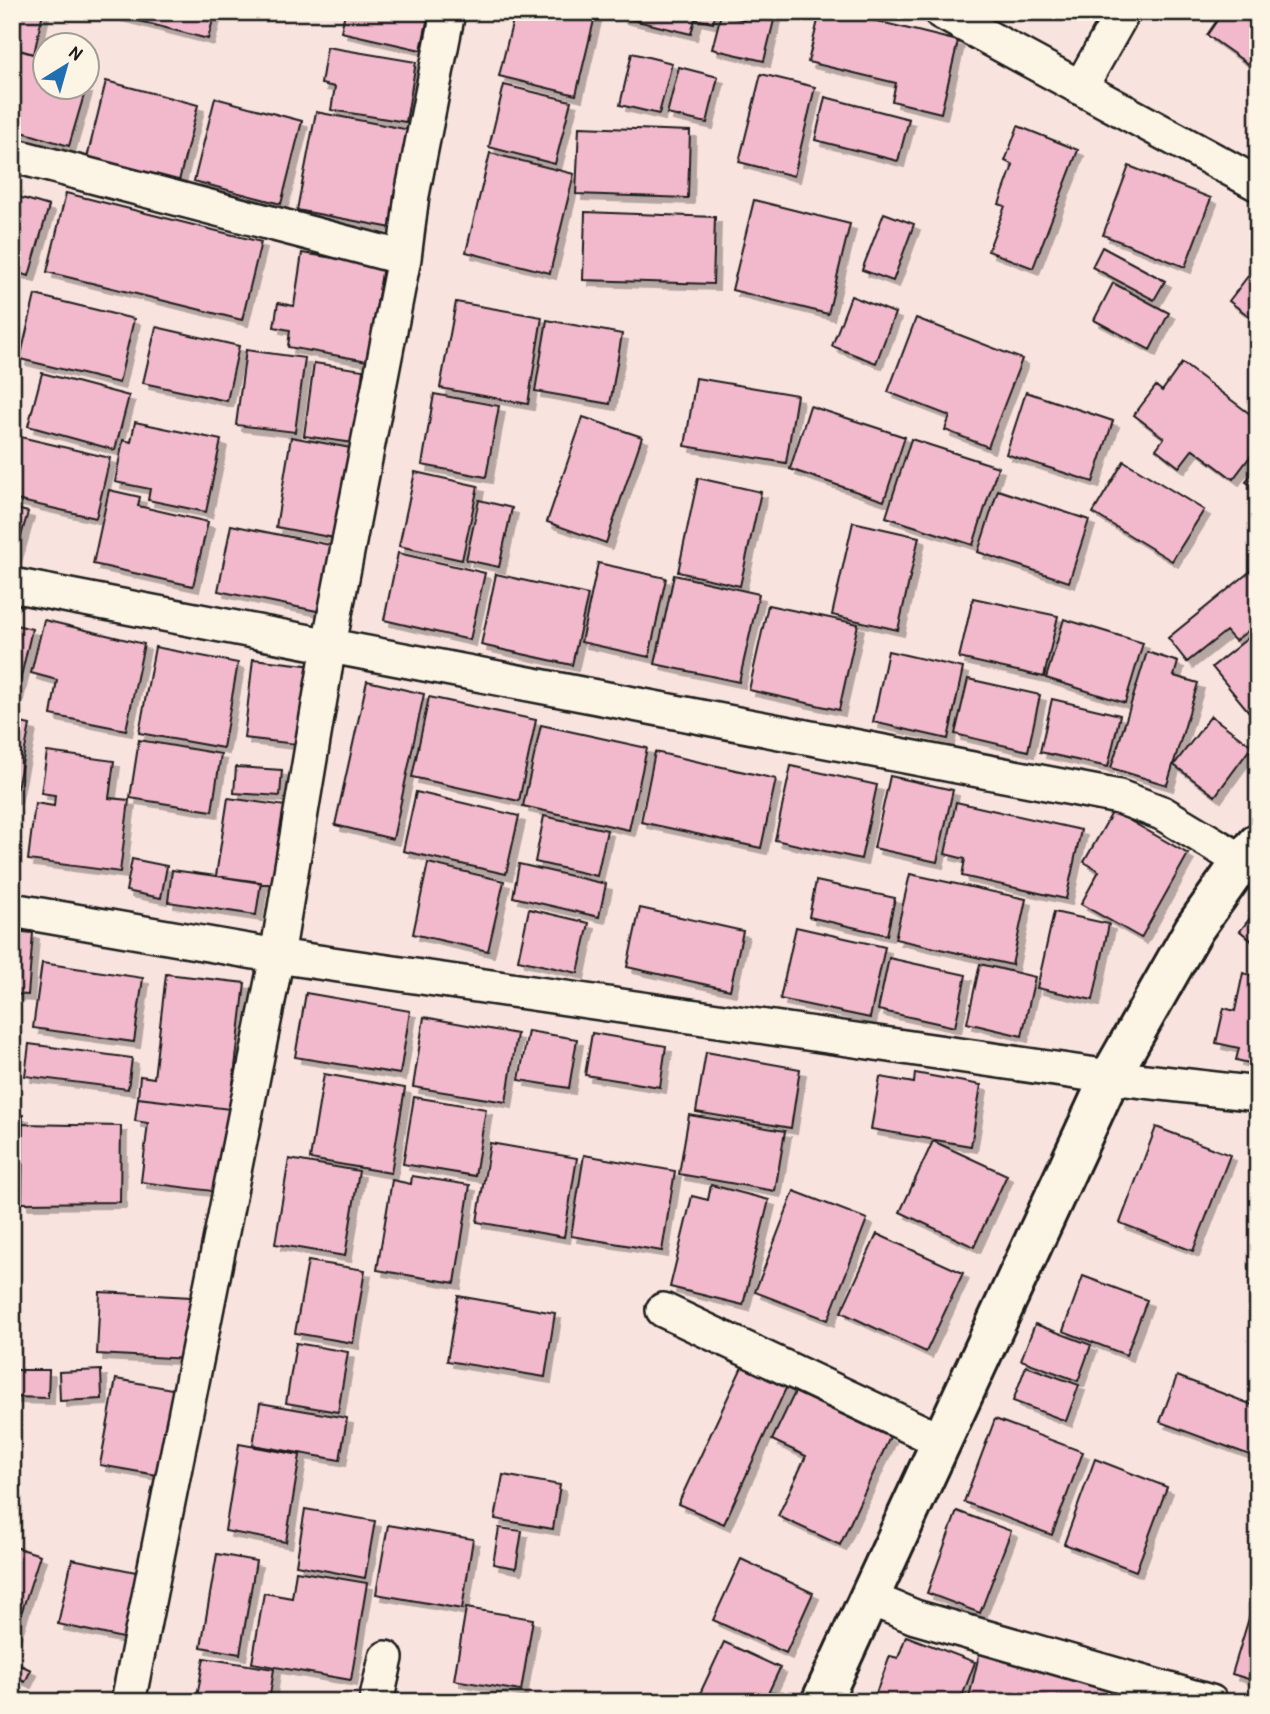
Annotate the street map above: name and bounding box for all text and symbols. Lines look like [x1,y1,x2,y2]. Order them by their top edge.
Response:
north arrow [32,32,102,102]
text: N [64,39,88,66]

